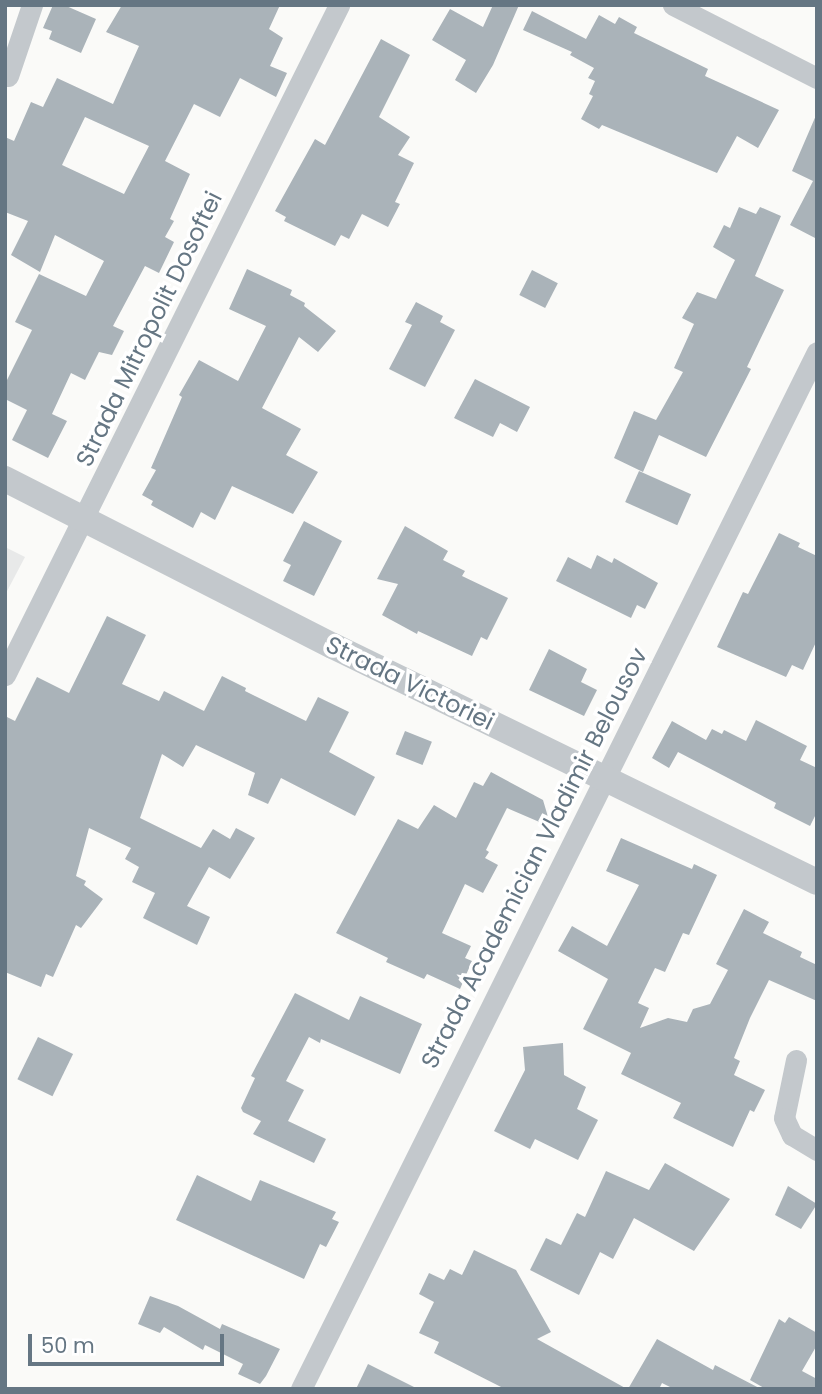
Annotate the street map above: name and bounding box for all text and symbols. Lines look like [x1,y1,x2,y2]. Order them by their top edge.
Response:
street label: Strada Mitropolit Dosoftei [70,187,228,471]
street label: Strada Victoriei [321,630,499,736]
street label: Strada Academician Vladimir Belousov [415,643,653,1073]
scale bar [32,1320,228,1364]
text: 50 m [41,1331,95,1360]

